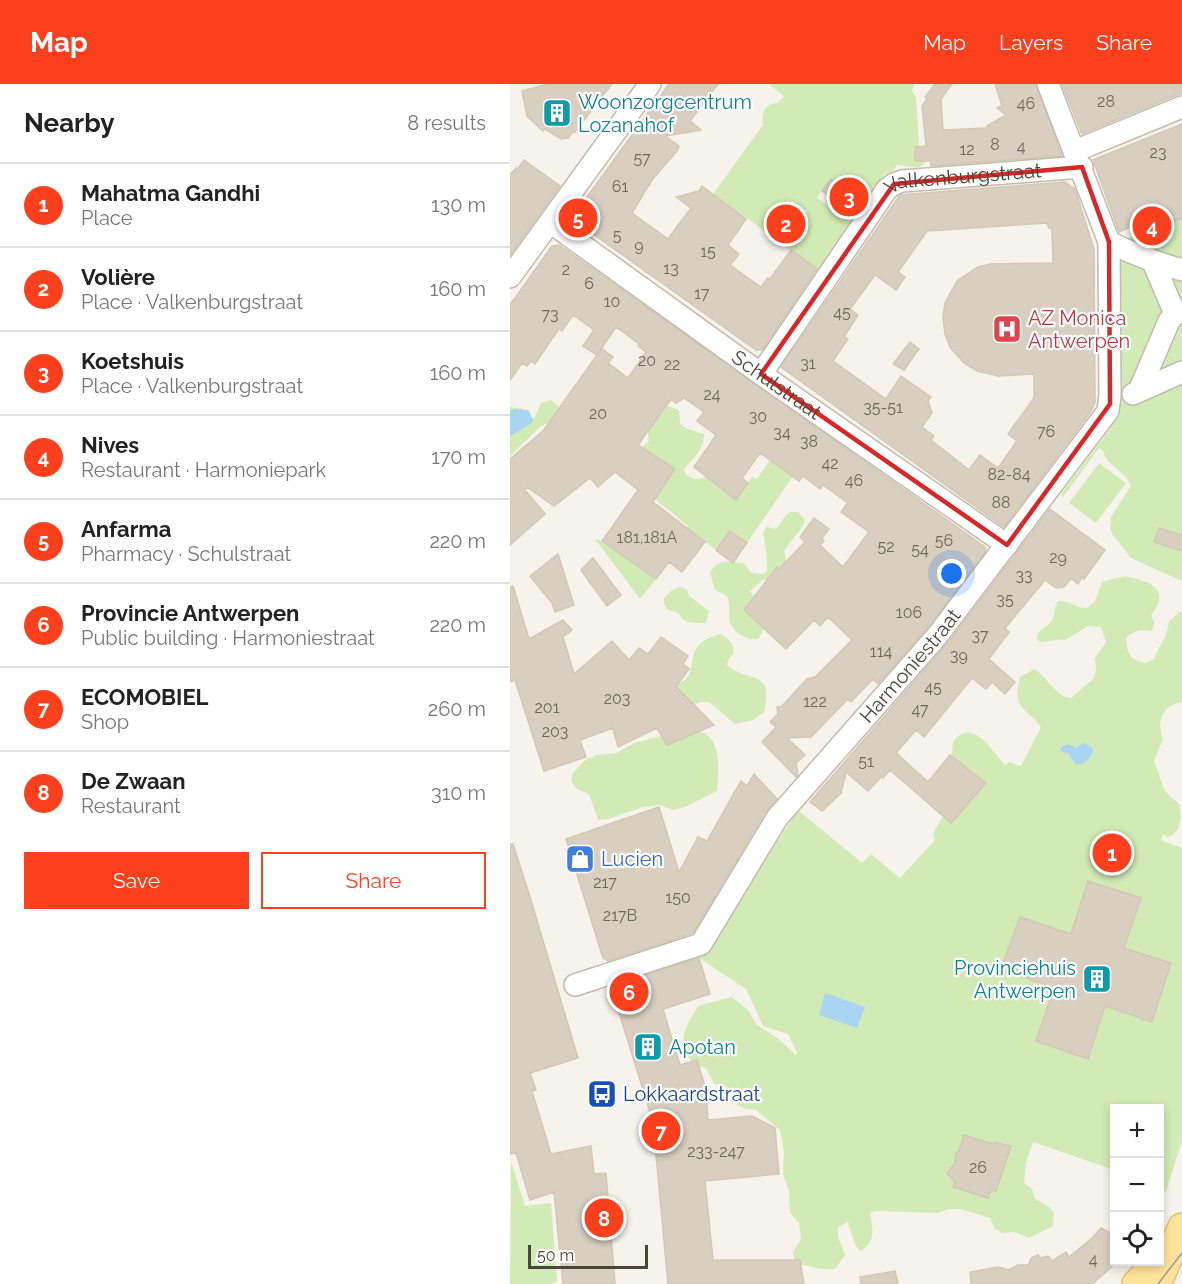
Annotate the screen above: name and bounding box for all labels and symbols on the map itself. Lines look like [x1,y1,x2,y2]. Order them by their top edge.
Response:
place label: Woonzorgcentrum Lozanahof [578,90,752,137]
house number: 28 [1097,92,1115,111]
house number: 46 [1017,94,1035,113]
building icon: Woonzorgcentrum Lozanahof [541,97,573,129]
house number: 8 [990,135,1000,154]
house number: 4 [1017,137,1026,156]
house number: 12 [959,140,975,159]
house number: 23 [1150,143,1166,162]
house number: 57 [633,149,651,168]
street label: Valkenburgstraat [880,158,1043,199]
pin: 3 [830,174,868,220]
house number: 61 [612,177,628,196]
pin: 5 [558,196,598,240]
pin: 2 [766,202,806,246]
pin: 4 [1132,204,1172,248]
house number: 5 [613,226,622,245]
house number: 9 [634,236,644,255]
house number: 15 [700,242,716,261]
house number: 13 [663,259,679,278]
house number: 2 [562,260,570,279]
house number: 6 [584,274,594,293]
house number: 17 [694,284,710,303]
house number: 10 [604,292,620,311]
house number: 45 [833,303,851,322]
house number: 73 [541,305,559,324]
place label: AZ Monica Antwerpen [1028,306,1130,353]
hospital icon: AZ Monica Antwerpen [991,313,1023,345]
street label: Schulstraat [727,345,826,425]
house number: 20 [638,351,656,370]
house number: 31 [800,354,816,373]
house number: 22 [664,355,680,374]
house number: 24 [703,385,721,404]
house number: 35-51 [863,398,903,417]
house number: 20 [589,404,607,423]
house number: 30 [749,407,767,426]
house number: 76 [1037,422,1055,441]
house number: 34 [773,423,791,442]
house number: 38 [800,432,818,451]
house number: 42 [821,454,839,473]
house number: 82-84 [988,465,1031,484]
house number: 46 [845,471,863,490]
house number: 88 [992,493,1010,512]
house number: 181,181A [617,528,678,547]
house number: 56 [935,531,953,550]
house number: 52 [877,537,895,556]
house number: 54 [911,540,929,559]
house number: 29 [1049,548,1067,567]
your location [937,559,966,588]
house number: 33 [1015,566,1033,585]
house number: 35 [996,590,1014,609]
house number: 106 [896,603,922,622]
street label: Harmoniestraat [855,604,966,727]
house number: 37 [971,626,989,645]
house number: 114 [870,642,892,661]
house number: 39 [950,646,968,665]
house number: 45 [924,678,942,697]
house number: 203 [604,689,630,708]
house number: 122 [803,692,827,711]
house number: 201 [535,698,560,717]
house number: 47 [911,700,929,719]
house number: 203 [542,722,568,741]
house number: 51 [858,752,874,771]
pin: 1 [1092,830,1132,876]
shop icon: Lucien [564,843,596,875]
place label: Lucien [601,847,663,871]
house number: 217 [593,873,617,892]
house number: 150 [665,888,691,907]
house number: 217B [603,906,637,925]
place label: Provinciehuis Antwerpen [954,956,1076,1003]
building icon: Provinciehuis Antwerpen [1081,963,1113,995]
pin: 6 [610,970,648,1014]
building icon: Apotan [632,1031,664,1063]
place label: Apotan [669,1035,736,1059]
bus stop icon: Lokkaardstraat [586,1078,618,1110]
place label: Lokkaardstraat [623,1082,761,1106]
pin: 7 [642,1108,680,1154]
house number: 233-247 [687,1142,745,1161]
house number: 26 [969,1158,987,1177]
pin: 8 [584,1196,623,1240]
scale bar [528,1242,648,1270]
house number: 4 [1089,1250,1098,1269]

